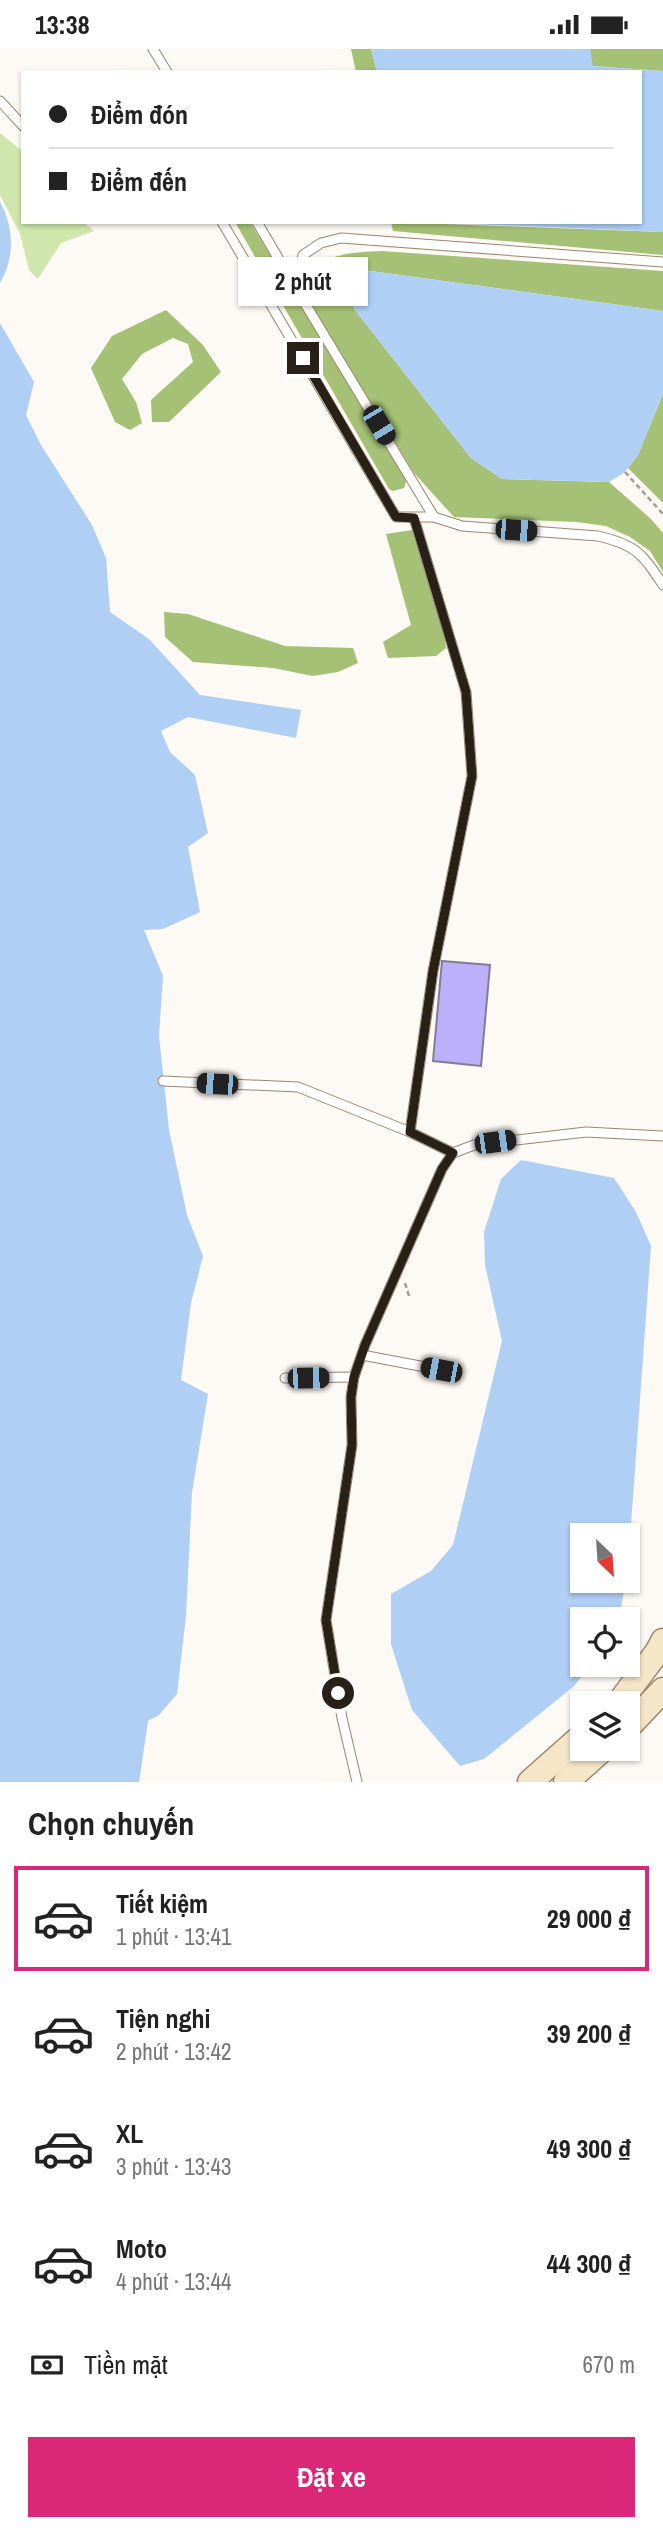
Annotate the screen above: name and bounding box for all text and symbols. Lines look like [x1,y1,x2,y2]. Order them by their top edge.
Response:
text: 13:38 [35,7,90,42]
text: Điểm đón [91,97,188,132]
text: Điểm đến [91,164,187,199]
callout: 2 phút [238,257,368,305]
text: 2 phút [275,266,331,297]
route end [287,342,319,374]
car [360,402,399,448]
car [495,518,538,542]
car [196,1072,239,1096]
car [473,1129,518,1155]
car [419,1356,464,1384]
car [287,1367,330,1389]
north arrow [570,1523,640,1593]
map controls [570,1523,640,1761]
button: locate [570,1607,640,1677]
route start [322,1677,354,1709]
button: layers [570,1691,640,1761]
text: Chọn chuyến [28,1802,194,1845]
text: Tiết kiệm [116,1886,208,1921]
icon: car [32,1887,95,1950]
text: 29 000 ₫ [547,1901,631,1936]
text: 1 phút · 13:41 [116,1921,231,1952]
text: Tiện nghi [116,2001,210,2036]
icon: car [32,2002,95,2065]
text: 39 200 ₫ [547,2016,631,2051]
text: 2 phút · 13:42 [116,2036,231,2067]
text: XL [116,2116,143,2151]
icon: car [32,2117,95,2180]
text: 49 300 ₫ [547,2131,631,2166]
text: 3 phút · 13:43 [116,2151,231,2182]
text: Moto [116,2231,167,2266]
icon: car [32,2232,95,2295]
text: 44 300 ₫ [547,2246,631,2281]
text: 4 phút · 13:44 [116,2266,231,2297]
icon: cash [28,2346,66,2384]
text: Tiền mặt [84,2347,168,2382]
text: 670 m [583,2349,635,2380]
button: Đặt xe [28,2437,635,2517]

